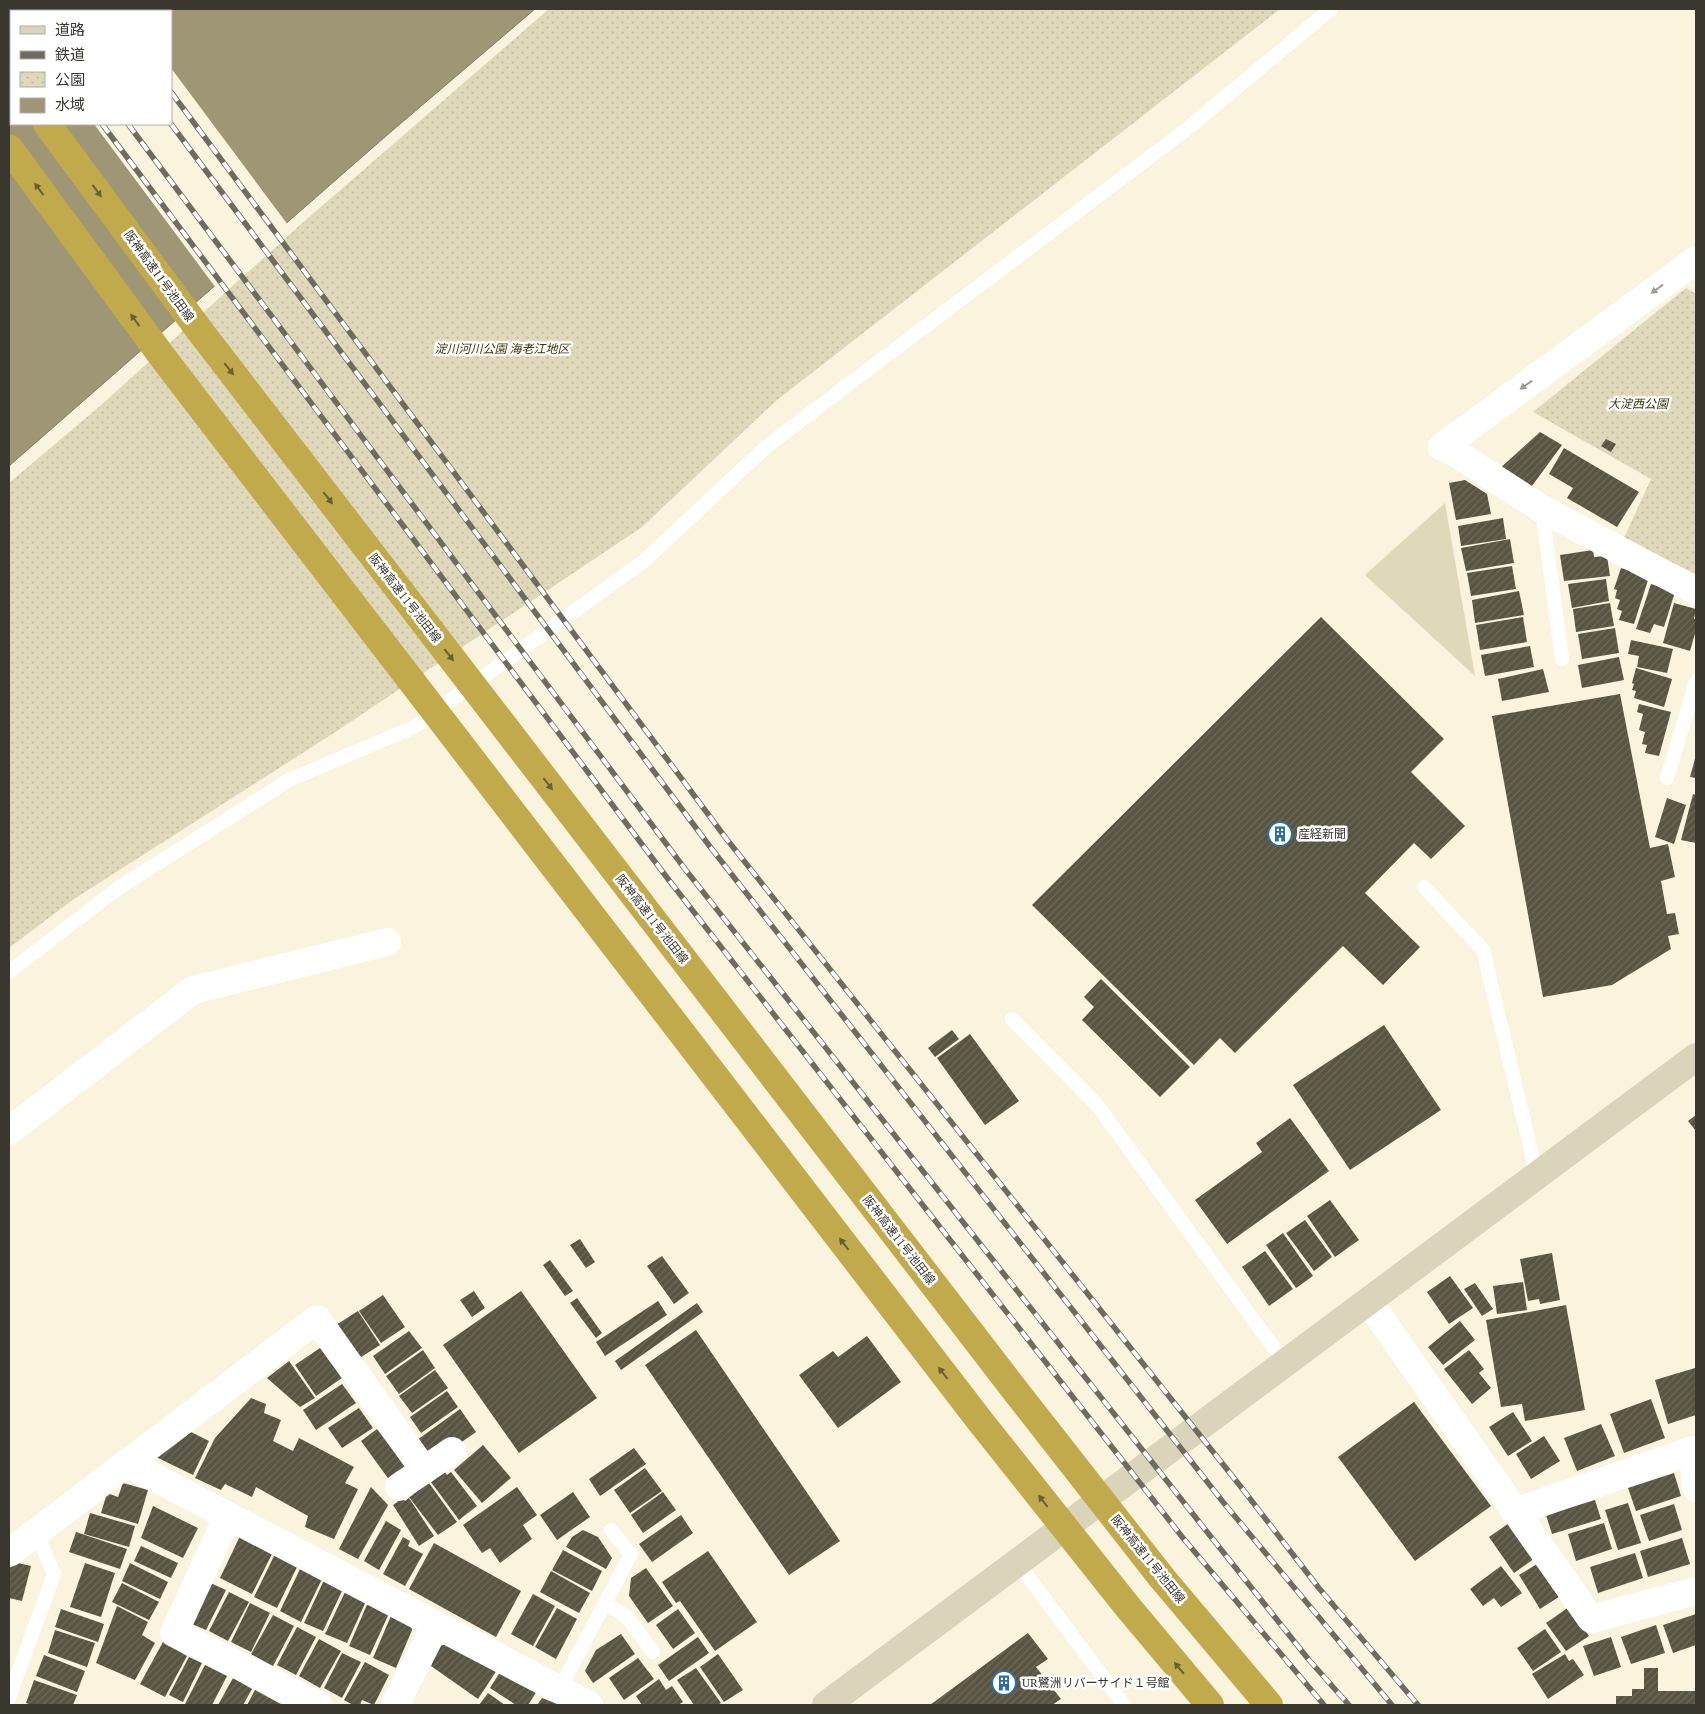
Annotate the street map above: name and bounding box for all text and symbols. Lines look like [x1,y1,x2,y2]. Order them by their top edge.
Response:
legend [10,10,172,125]
text: 道路 [55,19,85,39]
text: 鉄道 [55,44,85,64]
text: 公園 [55,69,85,89]
text: 水域 [55,94,85,114]
one-way arrow [34,182,44,196]
one-way arrow [91,184,102,197]
street label: 阪神高速11号池田線 [121,227,197,324]
one-way arrow [1650,284,1664,294]
one-way arrow [130,313,140,327]
park label: 淀川河川公園 海老江地区 [435,341,571,356]
one-way arrow [224,363,235,376]
one-way arrow [1519,380,1533,390]
park label: 大淀西公園 [1608,396,1670,411]
one-way arrow [323,491,334,504]
street label: 阪神高速11号池田線 [366,550,445,645]
one-way arrow [444,648,454,662]
one-way arrow [543,777,553,790]
building icon: 産経新聞 [1267,821,1293,847]
place label: 産経新聞 [1298,826,1346,841]
street label: 阪神高速11号池田線 [613,871,692,966]
street label: 阪神高速11号池田線 [860,1192,939,1287]
one-way arrow [839,1237,849,1251]
one-way arrow [938,1366,948,1380]
one-way arrow [1038,1494,1049,1507]
street label: 阪神高速11号池田線 [1108,1512,1188,1606]
one-way arrow [1173,1661,1184,1674]
building icon: UR鷺洲リバーサイド１号館 [991,1670,1017,1696]
place label: UR鷺洲リバーサイド１号館 [1022,1675,1169,1690]

